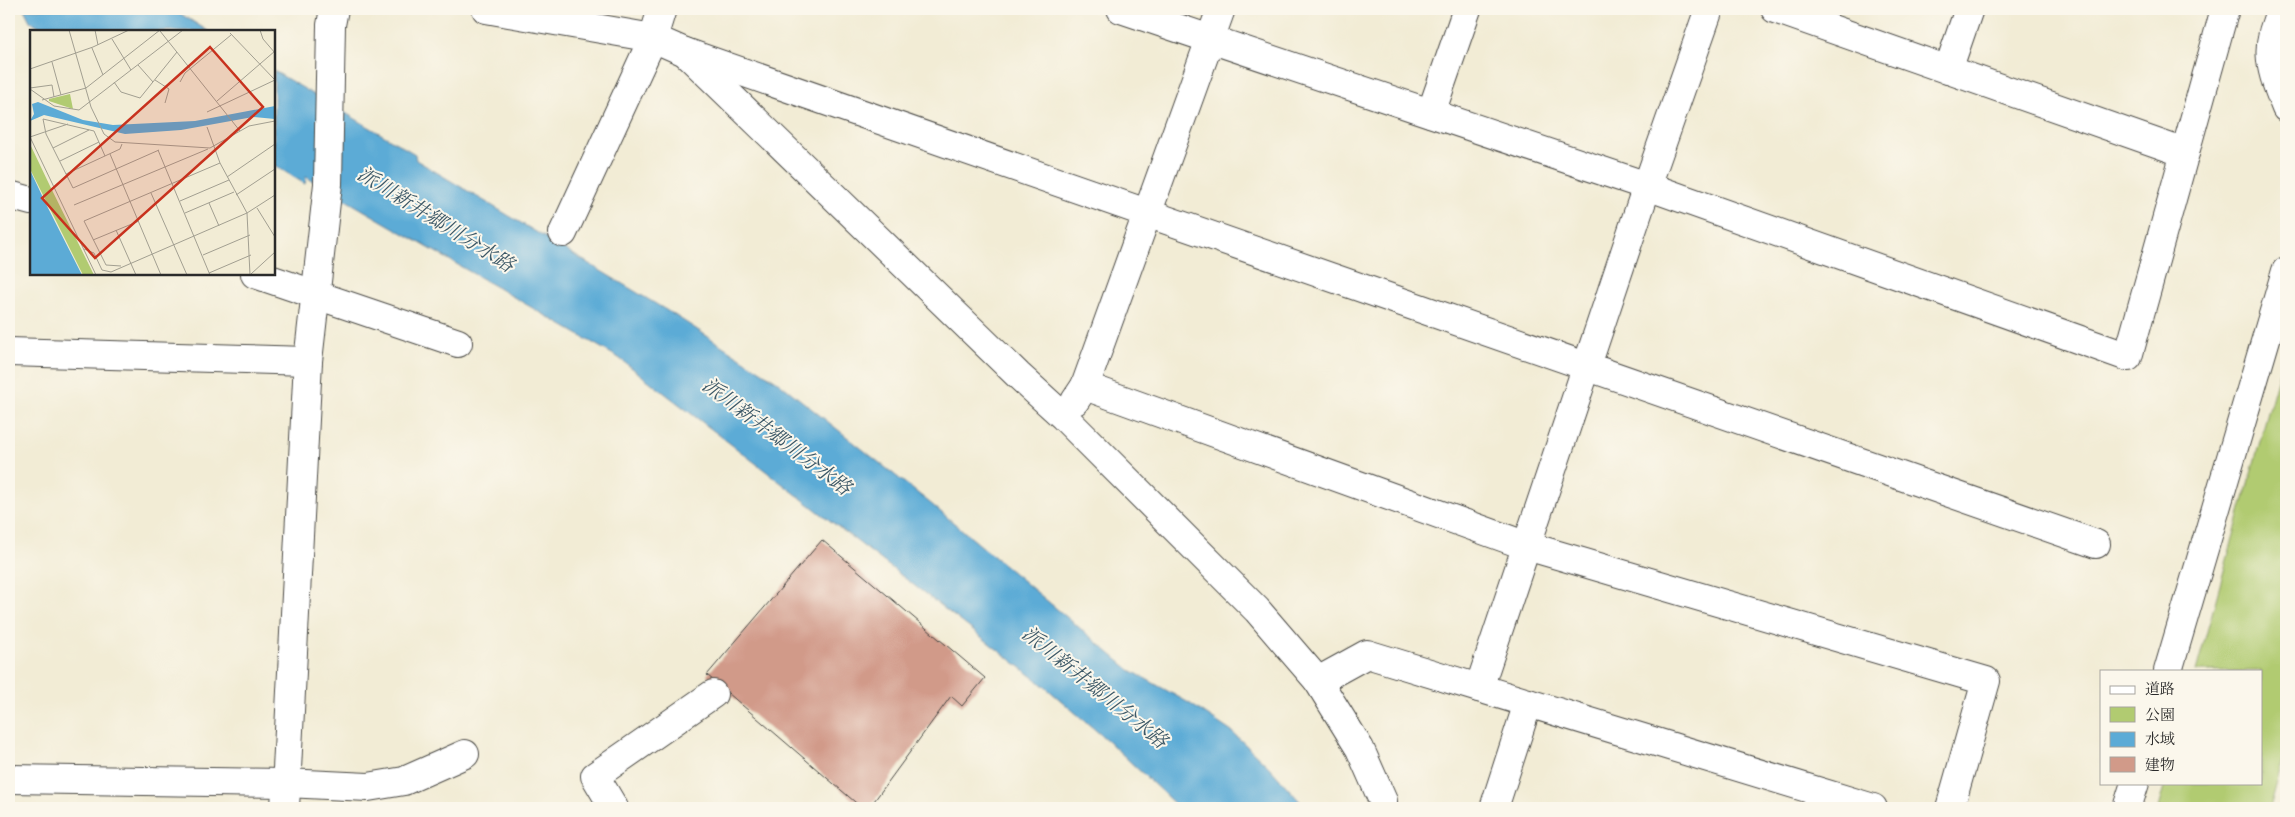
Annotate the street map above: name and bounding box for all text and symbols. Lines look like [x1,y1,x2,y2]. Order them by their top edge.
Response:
inset map [30,30,275,275]
water label: 派川新井郷川分水路 [352,162,520,280]
water label: 派川新井郷川分水路 [697,373,857,503]
water label: 派川新井郷川分水路 [1016,622,1173,756]
legend [2100,670,2262,784]
text: 道路 [2145,680,2175,699]
text: 公園 [2145,706,2175,725]
text: 水域 [2145,730,2175,749]
text: 建物 [2145,756,2175,775]

